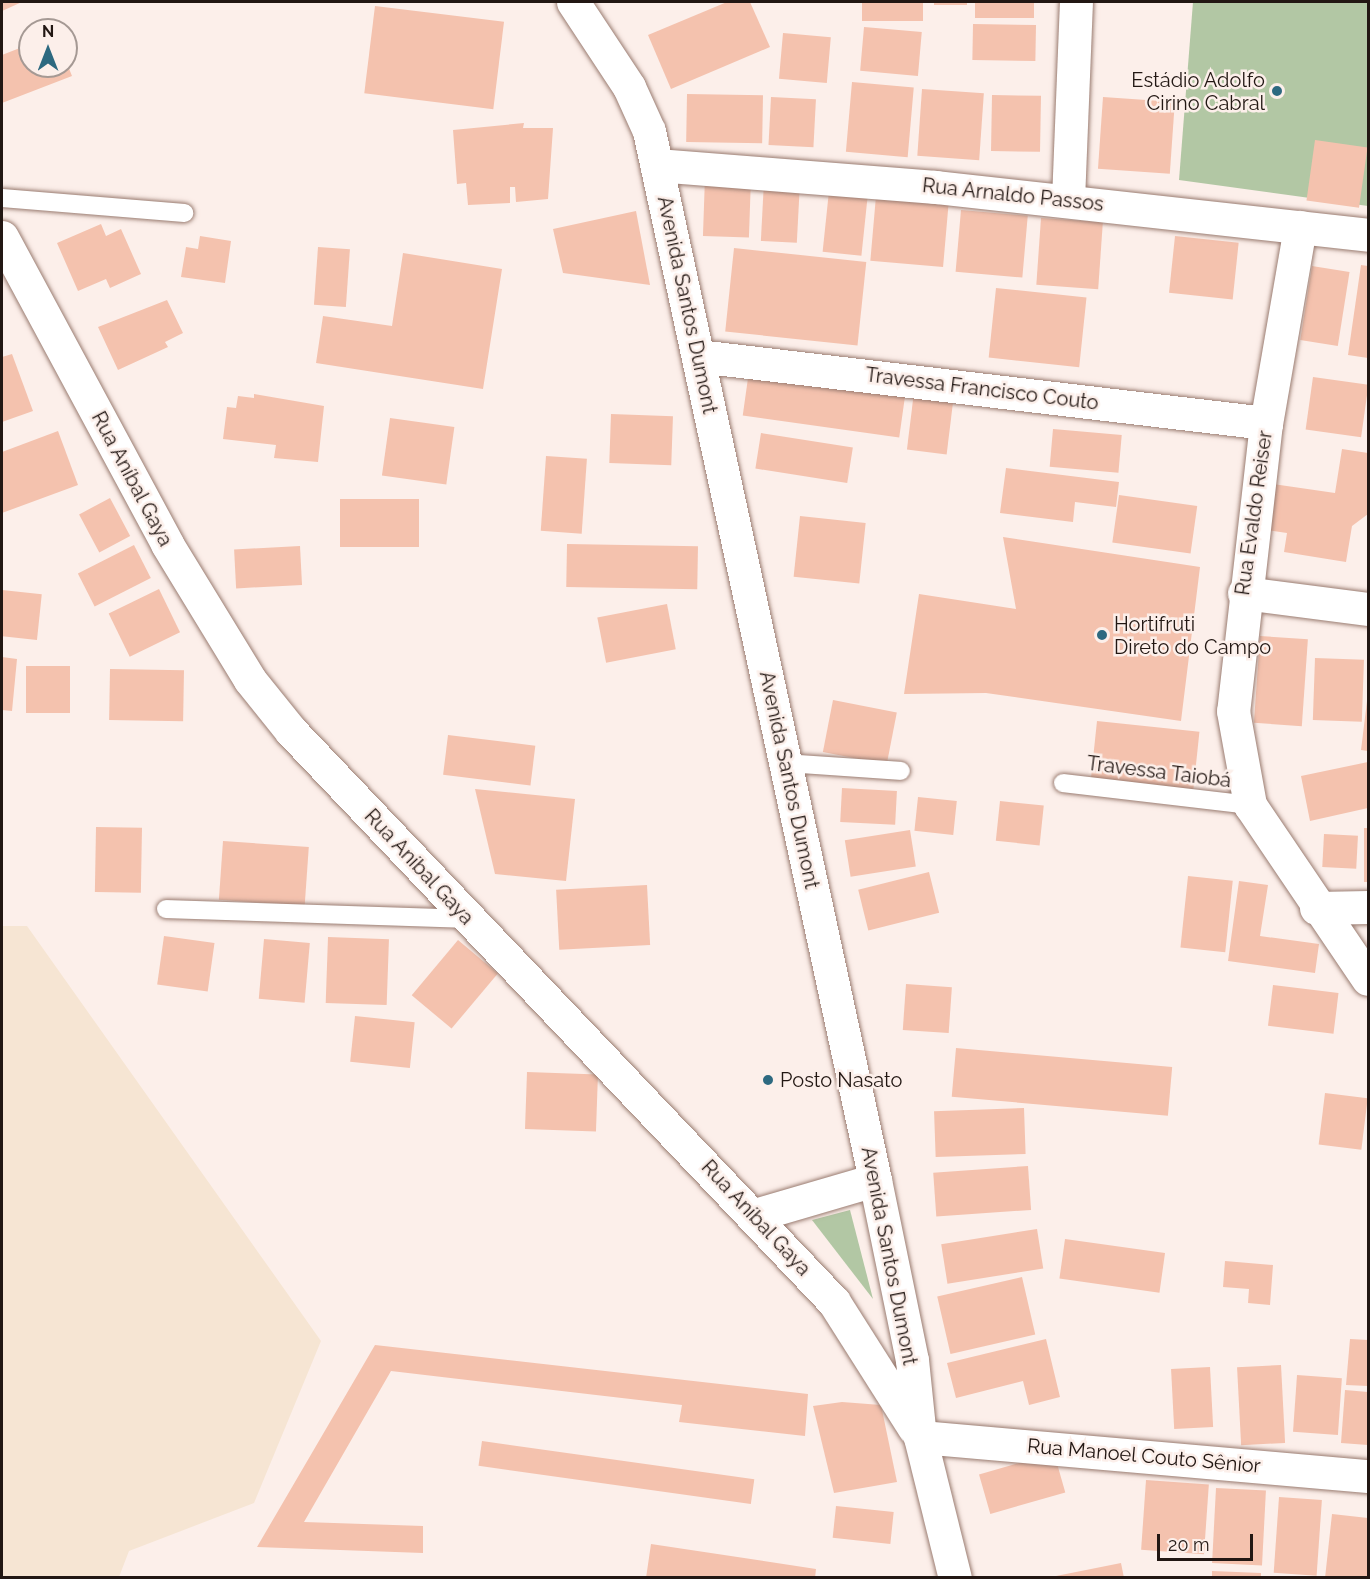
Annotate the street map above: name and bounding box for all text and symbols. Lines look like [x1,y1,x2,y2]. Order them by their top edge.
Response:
north arrow [18,18,78,78]
text: N [42,22,54,41]
place label: Estádio Adolfo Cirino Cabral [1131,68,1265,115]
marker: Estádio Adolfo Cirino Cabral [1270,84,1284,98]
street label: Rua Arnaldo Passos [921,174,1105,216]
street label: Avenida Santos Dumont [652,194,722,416]
street label: Travessa Francisco Couto [864,363,1100,415]
street label: Rua Aníbal Gaya [86,407,178,551]
street label: Rua Evaldo Reiser [1231,429,1277,597]
place label: Hortifruti Direto do Campo [1114,612,1271,659]
marker: Hortifruti Direto do Campo [1095,628,1109,642]
street label: Avenida Santos Dumont [754,669,824,891]
street label: Travessa Taiobá [1085,751,1233,793]
street label: Rua Aníbal Gaya [359,804,479,930]
place label: Posto Nasato [780,1068,902,1092]
marker: Posto Nasato [761,1073,775,1087]
street label: Avenida Santos Dumont [856,1145,922,1367]
street label: Rua Aníbal Gaya [696,1155,816,1281]
street label: Rua Manoel Couto Sênior [1026,1434,1262,1478]
scale bar [1160,1522,1256,1560]
text: 20 m [1168,1534,1210,1555]

